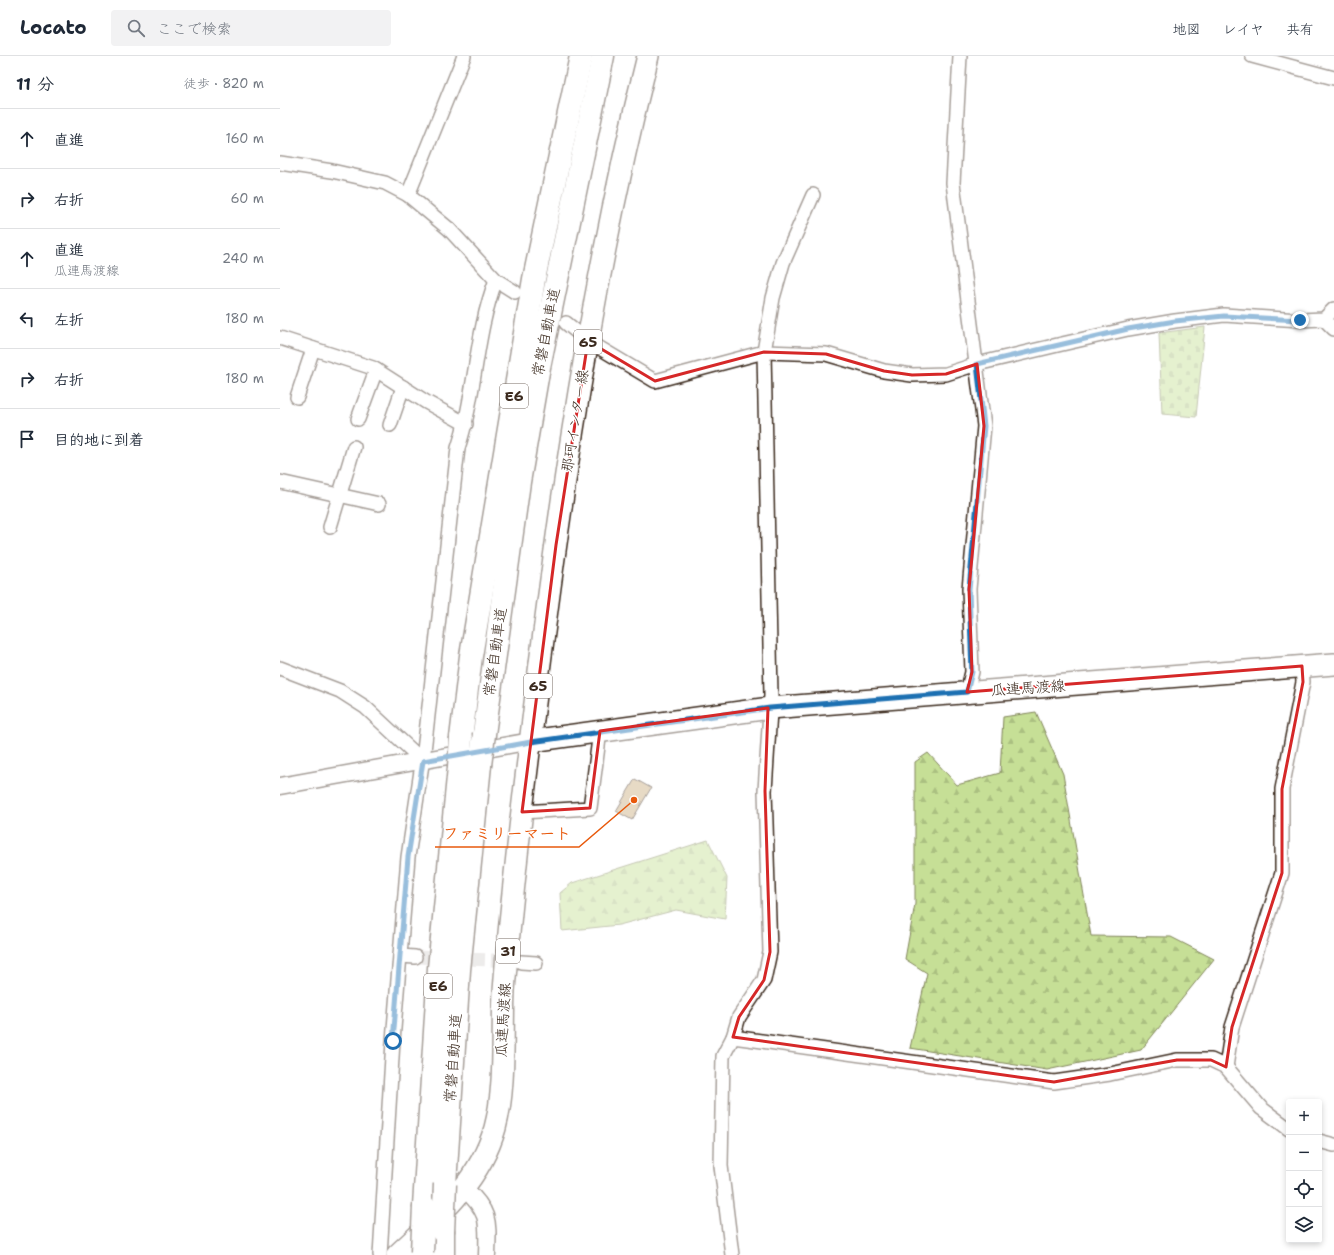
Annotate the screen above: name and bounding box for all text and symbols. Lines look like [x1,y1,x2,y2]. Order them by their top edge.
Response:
search box [111,10,391,46]
text: Locato [20,15,87,40]
icon: search [125,17,147,39]
text: ここで検索 [157,19,232,39]
text: 地図 [1173,20,1201,38]
text: レイヤ [1223,20,1264,38]
text: 共有 [1286,20,1314,38]
text: 11 分 [16,73,54,95]
text: 徒歩 · 820 m [184,75,264,92]
icon: ahead [16,128,38,150]
text: 直進 [54,130,84,150]
text: 160 m [226,130,264,147]
icon: right [16,188,38,210]
text: 右折 [54,190,84,210]
text: 60 m [231,190,264,207]
text: 直進 [54,240,84,260]
icon: ahead [16,248,38,270]
text: 240 m [222,250,264,267]
text: 瓜連馬渡線 [54,262,119,279]
street label: 常磐自動車道 [528,286,564,378]
icon: left [16,308,38,330]
text: 左折 [54,310,84,330]
text: 180 m [225,310,264,327]
route end [1291,311,1309,329]
road number: 65 [574,330,602,354]
icon: right [16,368,38,390]
street label: 那珂インター線 [557,368,593,474]
text: 右折 [54,370,84,390]
text: 180 m [225,370,264,387]
road number: E6 [500,384,528,408]
icon: arrive [16,428,38,450]
text: 目的地に到着 [54,430,144,450]
street label: 常磐自動車道 [479,606,511,698]
road number: 65 [524,674,552,698]
street label: 瓜連馬渡線 [990,675,1066,701]
callout: ファミリーマート [435,819,579,847]
text: ファミリーマート [443,823,571,844]
road number: 31 [496,939,520,963]
road number: E6 [424,974,452,998]
street label: 瓜連馬渡線 [491,982,515,1058]
street label: 常磐自動車道 [440,1012,466,1104]
route start [384,1032,402,1050]
map controls [1286,1099,1322,1243]
button: + [1286,1099,1322,1135]
button: − [1286,1135,1322,1171]
button: locate [1286,1171,1322,1207]
button: layers [1286,1207,1322,1243]

